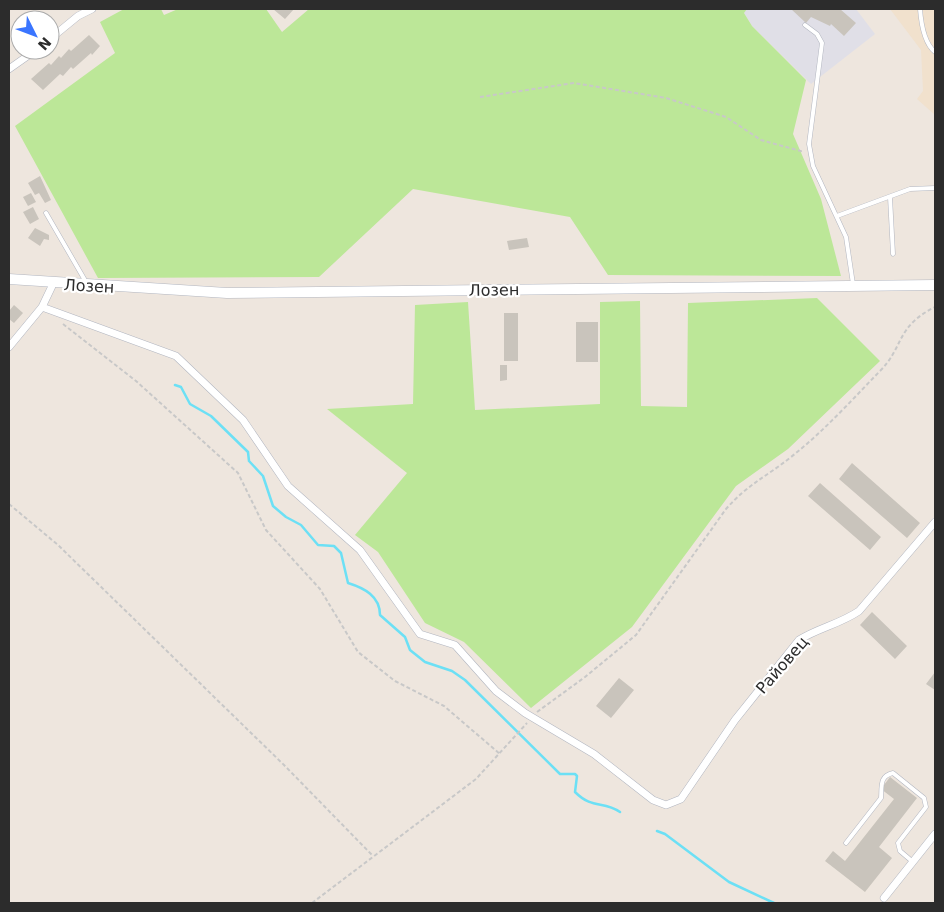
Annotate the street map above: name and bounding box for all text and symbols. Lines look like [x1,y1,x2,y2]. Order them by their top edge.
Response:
north arrow [10,10,60,60]
text: N [35,34,55,53]
street label: Лозен [63,275,115,297]
street label: Лозен [469,280,519,300]
street label: Райовец [752,632,812,698]

